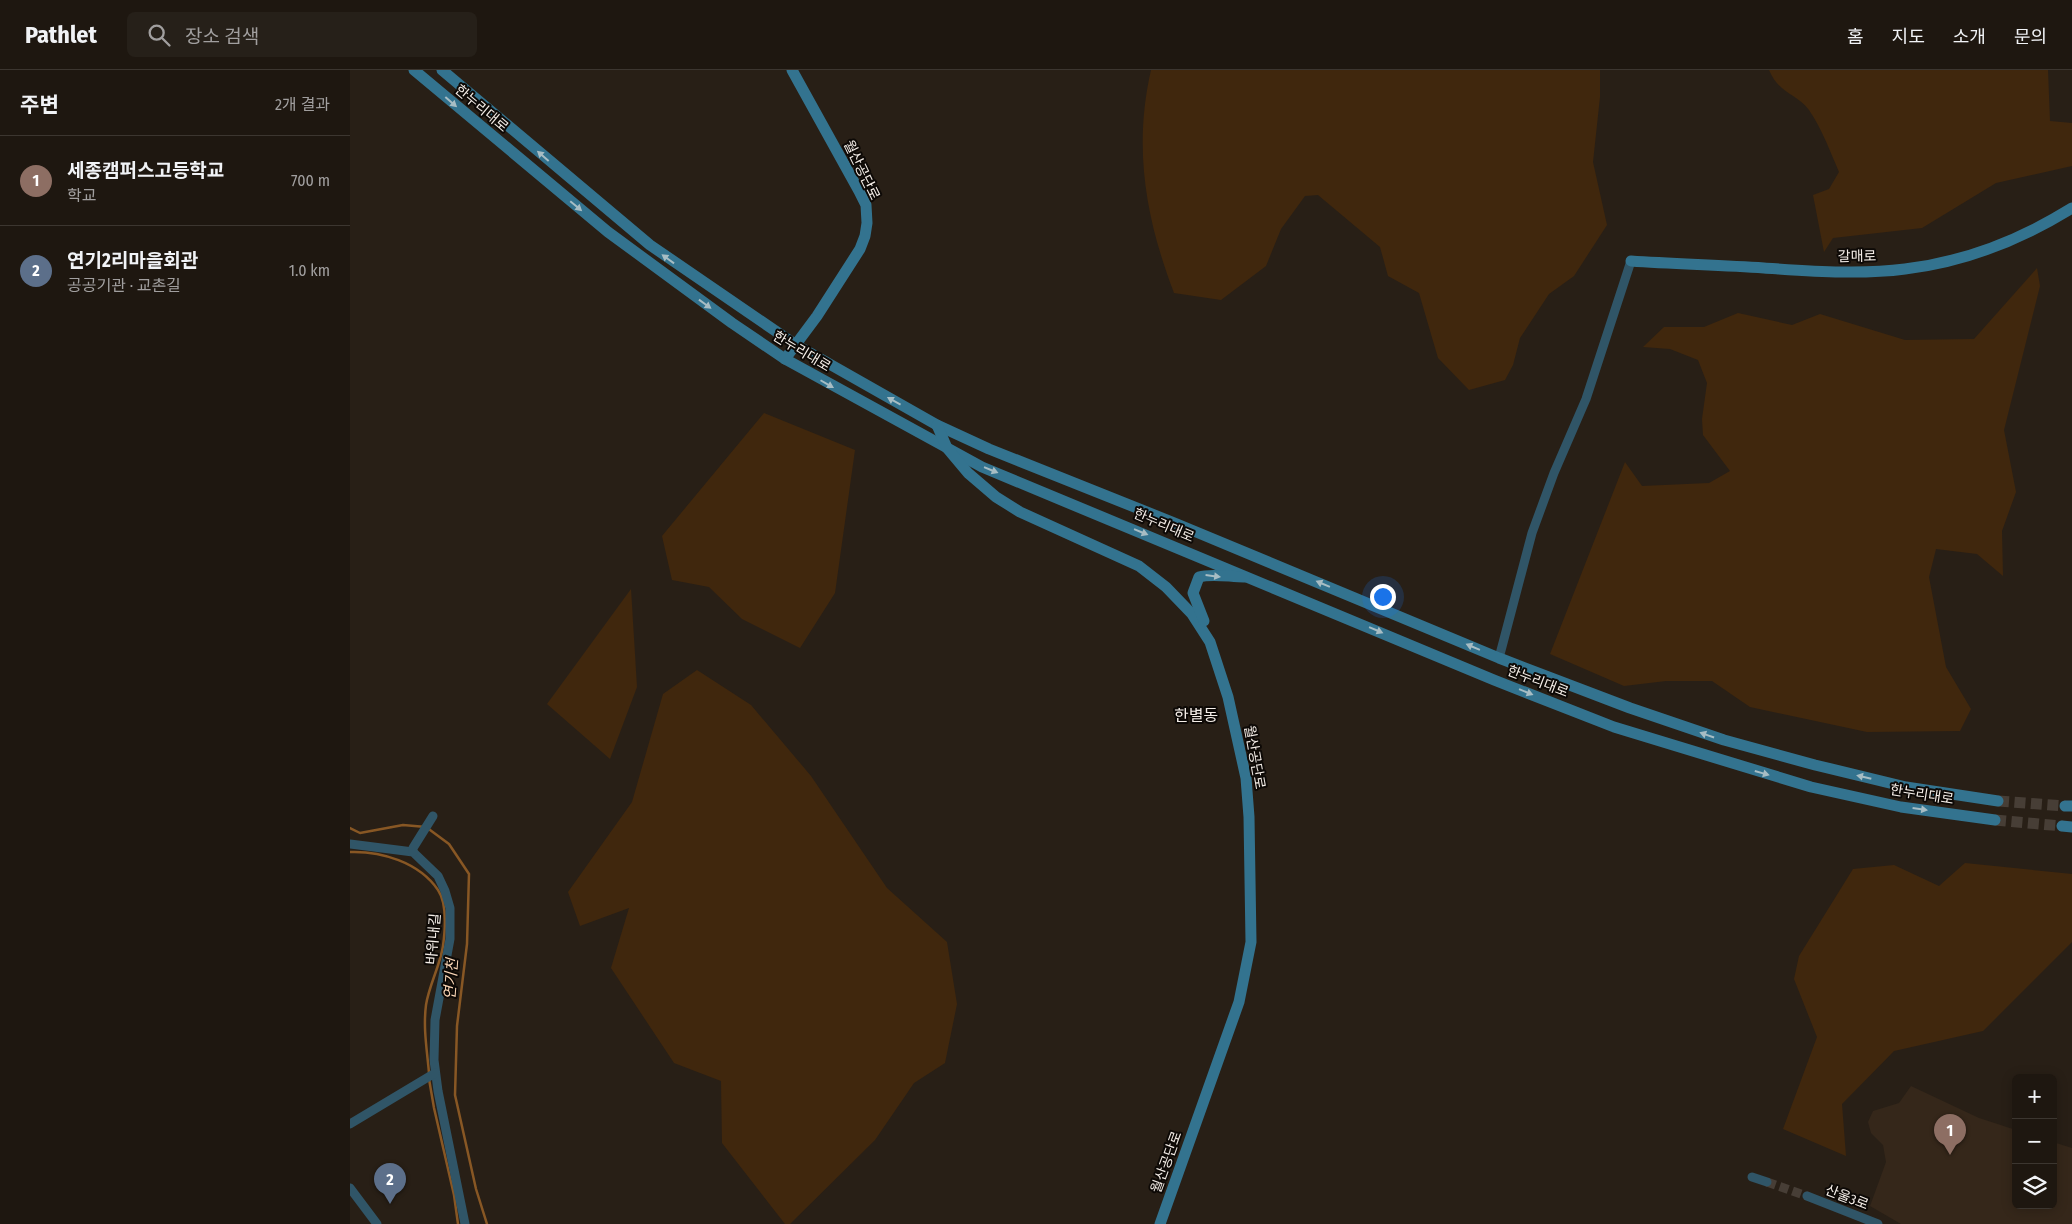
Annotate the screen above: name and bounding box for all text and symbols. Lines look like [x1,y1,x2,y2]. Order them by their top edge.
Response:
search box [127,12,477,57]
text: Pathlet [25,21,97,49]
icon: search [145,21,173,49]
text: 장소 검색 [185,25,259,48]
text: 홈 [1847,26,1864,48]
text: 지도 [1892,26,1925,48]
text: 소개 [1953,26,1986,48]
text: 문의 [2014,26,2047,48]
street label: 한누리대로 [452,81,512,136]
text: 주변 [20,92,59,118]
text: 2개 결과 [275,95,330,114]
one-way arrow [445,96,457,107]
street label: 월산공단로 [840,138,883,203]
one-way arrow [536,150,549,161]
text: 세종캠퍼스고등학교 [67,159,224,182]
text: 1 [33,171,39,190]
text: 700 m [291,171,330,190]
text: 학교 [67,186,96,205]
one-way arrow [570,200,582,211]
street label: 갈매로 [1838,248,1877,265]
text: 연기2리마을회관 [67,249,198,272]
one-way arrow [661,254,675,264]
text: 2 [32,261,40,280]
text: 1.0 km [289,261,330,280]
text: 공공기관 · 교촌길 [67,276,181,295]
one-way arrow [698,299,712,309]
street label: 한누리대로 [770,328,834,375]
one-way arrow [821,379,834,388]
one-way arrow [887,397,901,406]
one-way arrow [984,467,998,475]
street label: 한누리대로 [1131,505,1197,546]
one-way arrow [1134,528,1148,536]
one-way arrow [1205,572,1221,580]
one-way arrow [1316,580,1330,588]
your location [1370,584,1396,610]
one-way arrow [1369,626,1384,634]
one-way arrow [1466,642,1480,650]
street label: 한누리대로 [1505,662,1571,701]
one-way arrow [1519,688,1533,696]
district label: 한별동 [1174,706,1218,725]
street label: 월산공단로 [1241,724,1268,790]
one-way arrow [1699,730,1714,738]
one-way arrow [1755,769,1770,777]
one-way arrow [1857,773,1872,781]
street label: 한누리대로 [1889,781,1955,808]
one-way arrow [1913,805,1929,813]
street label: 바위내길 [423,913,444,965]
water label: 연기천 [441,956,462,1000]
map controls [2012,1074,2057,1209]
button: + [2012,1074,2057,1119]
pin: 1 [1934,1114,1966,1155]
button: − [2012,1119,2057,1164]
street label: 월산공단로 [1147,1129,1186,1195]
pin: 2 [374,1163,406,1204]
button: layers [2012,1164,2057,1209]
street label: 산울3로 [1823,1181,1871,1213]

